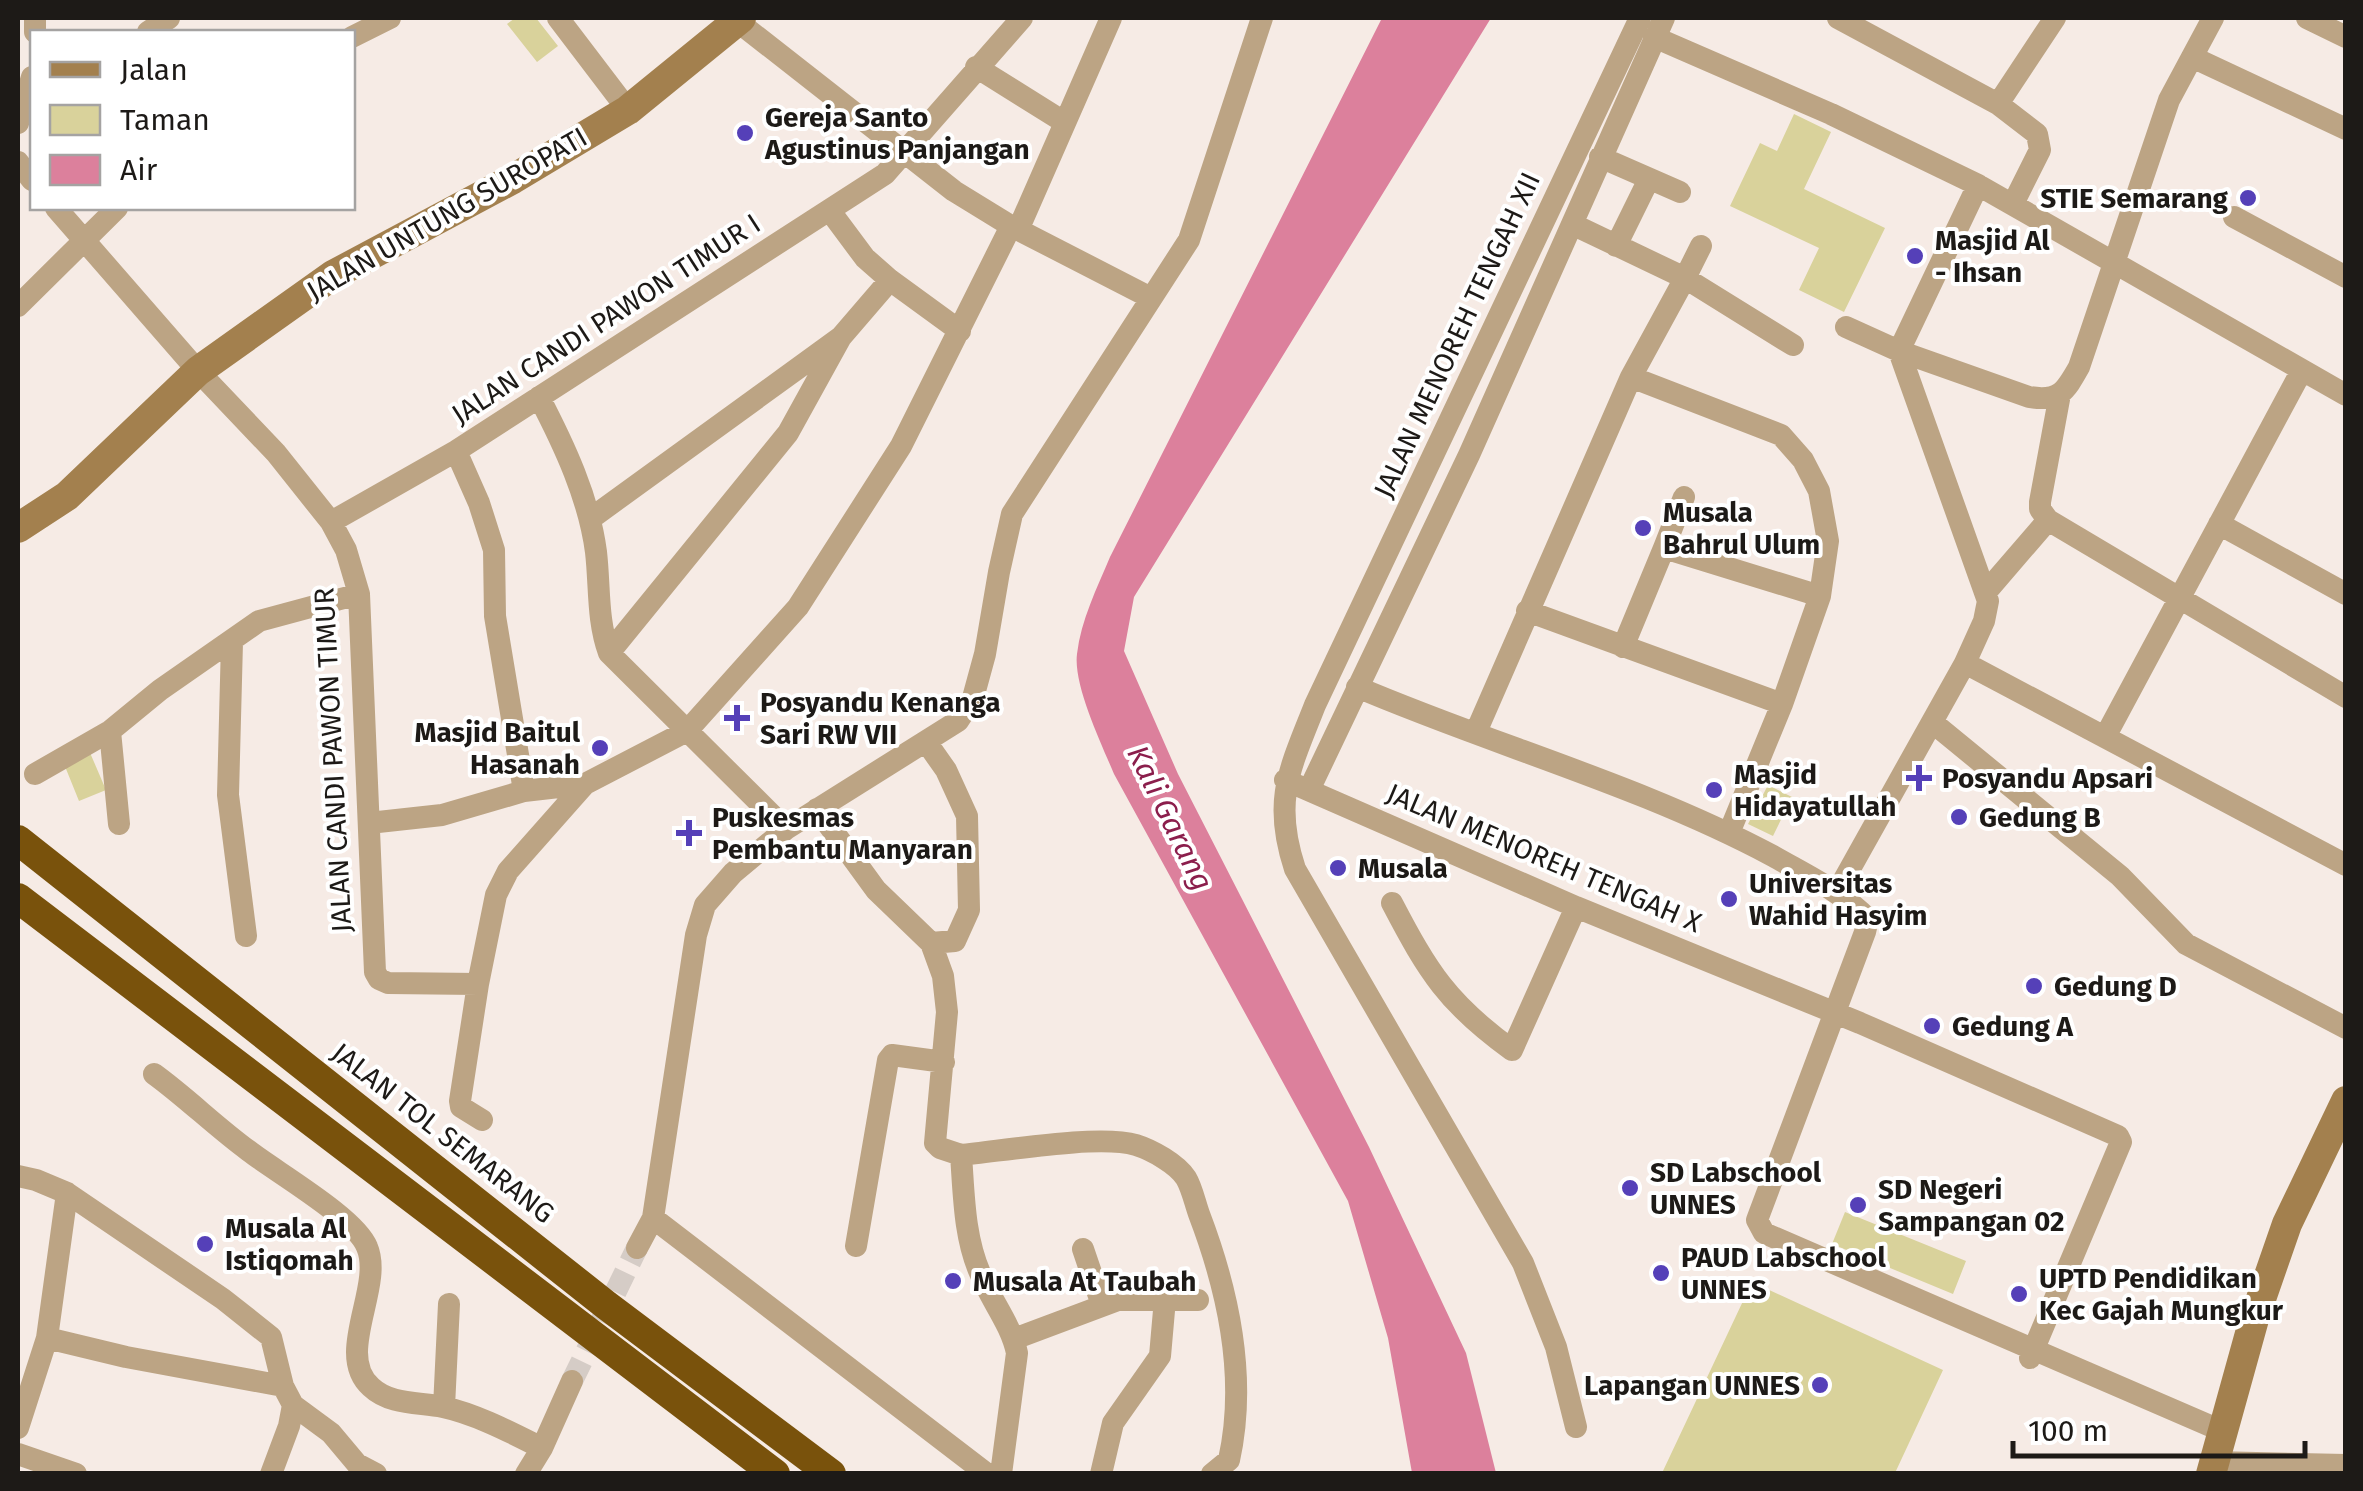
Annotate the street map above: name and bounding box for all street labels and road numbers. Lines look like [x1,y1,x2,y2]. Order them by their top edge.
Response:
street label: JALAN UNTUNG SUROPATI [301,120,593,308]
street label: JALAN MENOREH TENGAH XII [1367,167,1547,503]
street label: JALAN CANDI PAWON TIMUR I [446,207,766,431]
street label: JALAN CANDI PAWON TIMUR [307,587,359,933]
street label: JALAN MENOREH TENGAH X [1382,777,1706,939]
street label: JALAN TOL SEMARANG [325,1036,561,1230]

